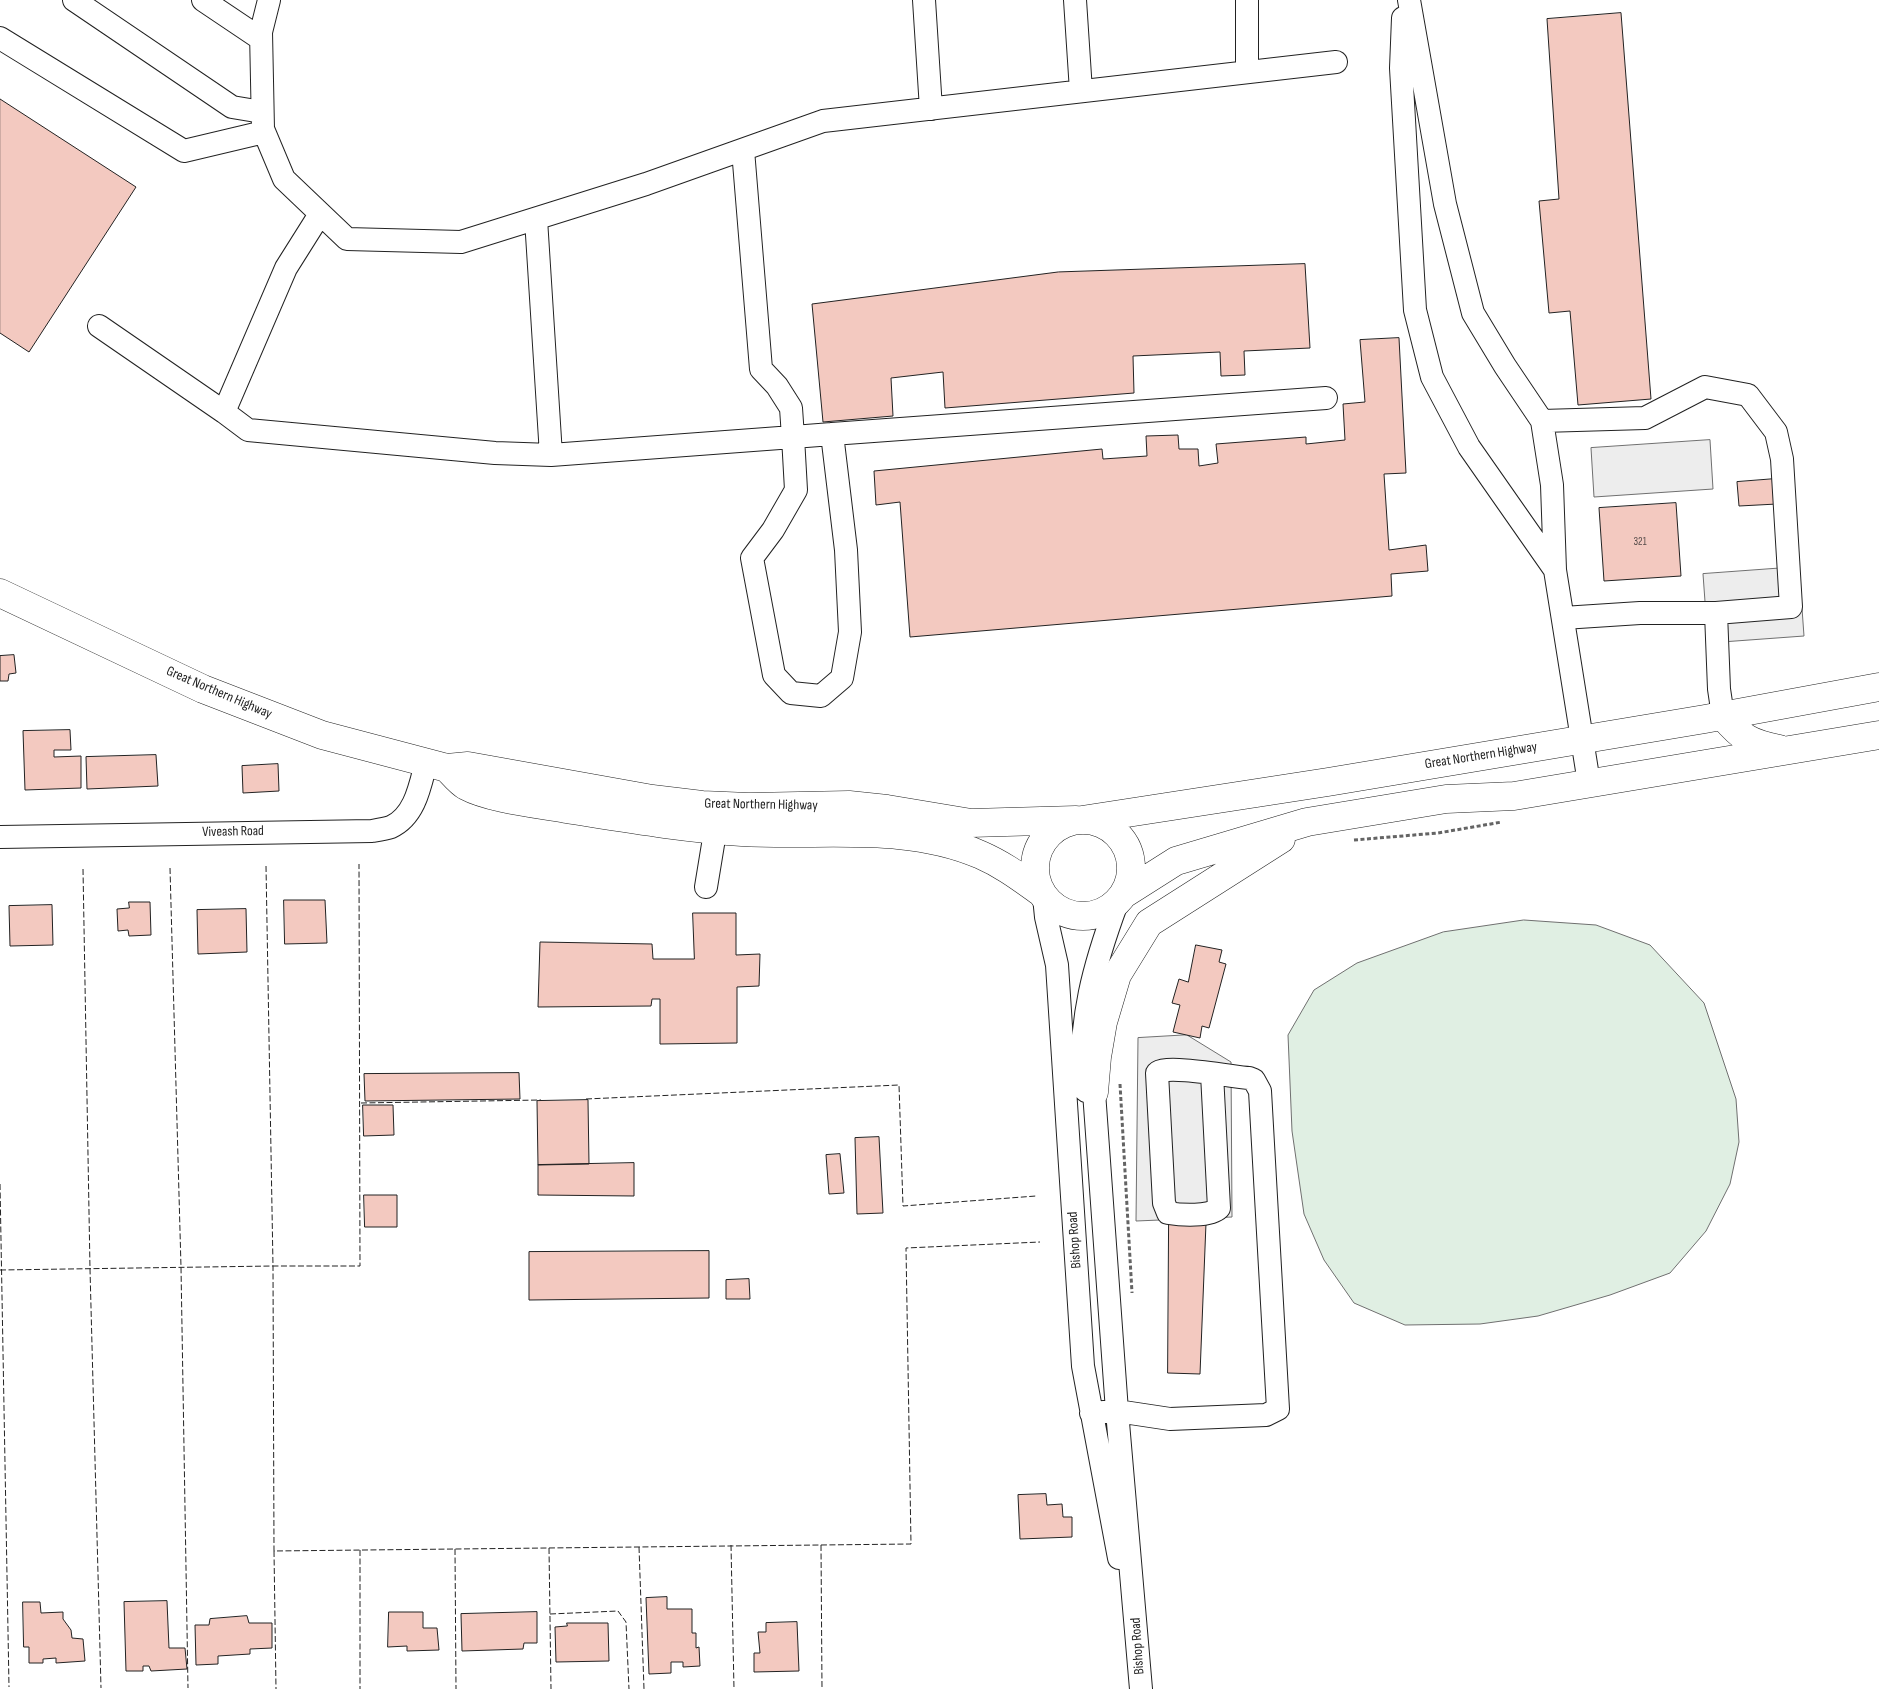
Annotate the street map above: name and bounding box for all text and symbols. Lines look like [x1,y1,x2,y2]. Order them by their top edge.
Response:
house number: 321 [1633,535,1647,549]
street label: Great Northern Highway [164,663,274,723]
street label: Great Northern Highway [1424,739,1538,773]
street label: Great Northern Highway [704,796,818,814]
street label: Viveash Road [202,823,264,841]
street label: Bishop Road [1065,1211,1085,1269]
street label: Bishop Road [1128,1617,1148,1675]

